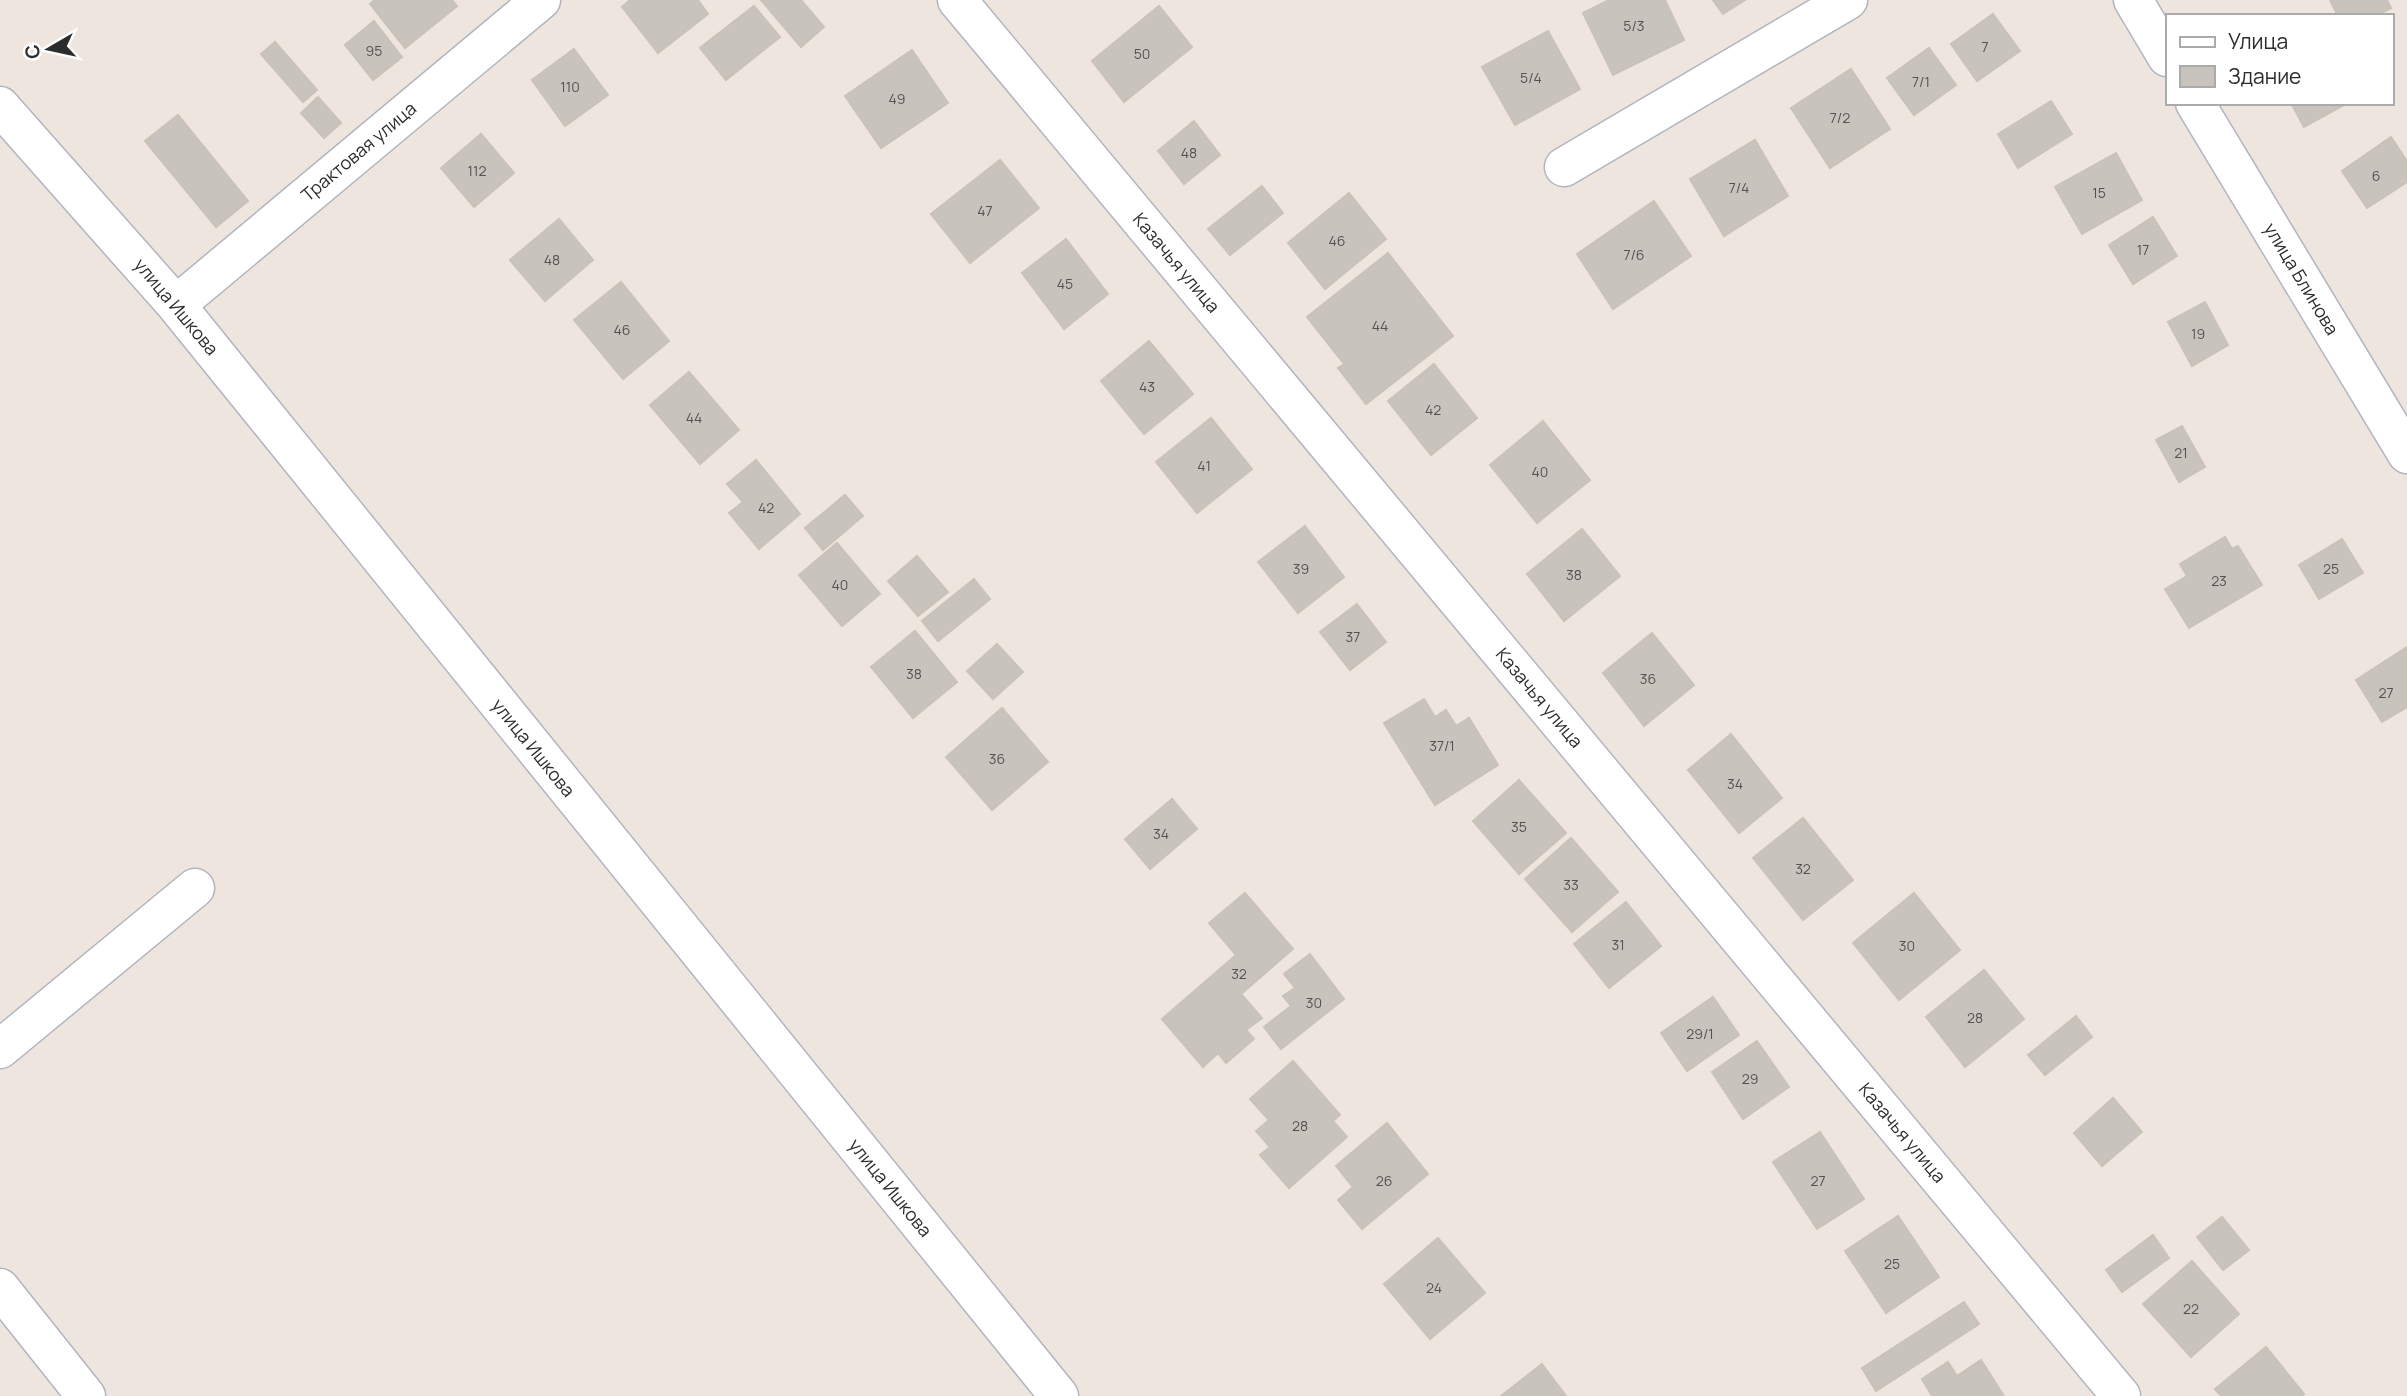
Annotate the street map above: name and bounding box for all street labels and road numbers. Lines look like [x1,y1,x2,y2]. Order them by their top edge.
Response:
street label: Трактовая улица [296,96,421,206]
street label: Казачья улица [1128,207,1226,317]
street label: улица Блинова [2259,218,2345,339]
street label: улица Ишкова [129,253,224,360]
street label: Казачья улица [1491,642,1589,752]
street label: улица Ишкова [487,693,581,801]
street label: Казачья улица [1854,1077,1952,1187]
street label: улица Ишкова [844,1133,938,1241]

